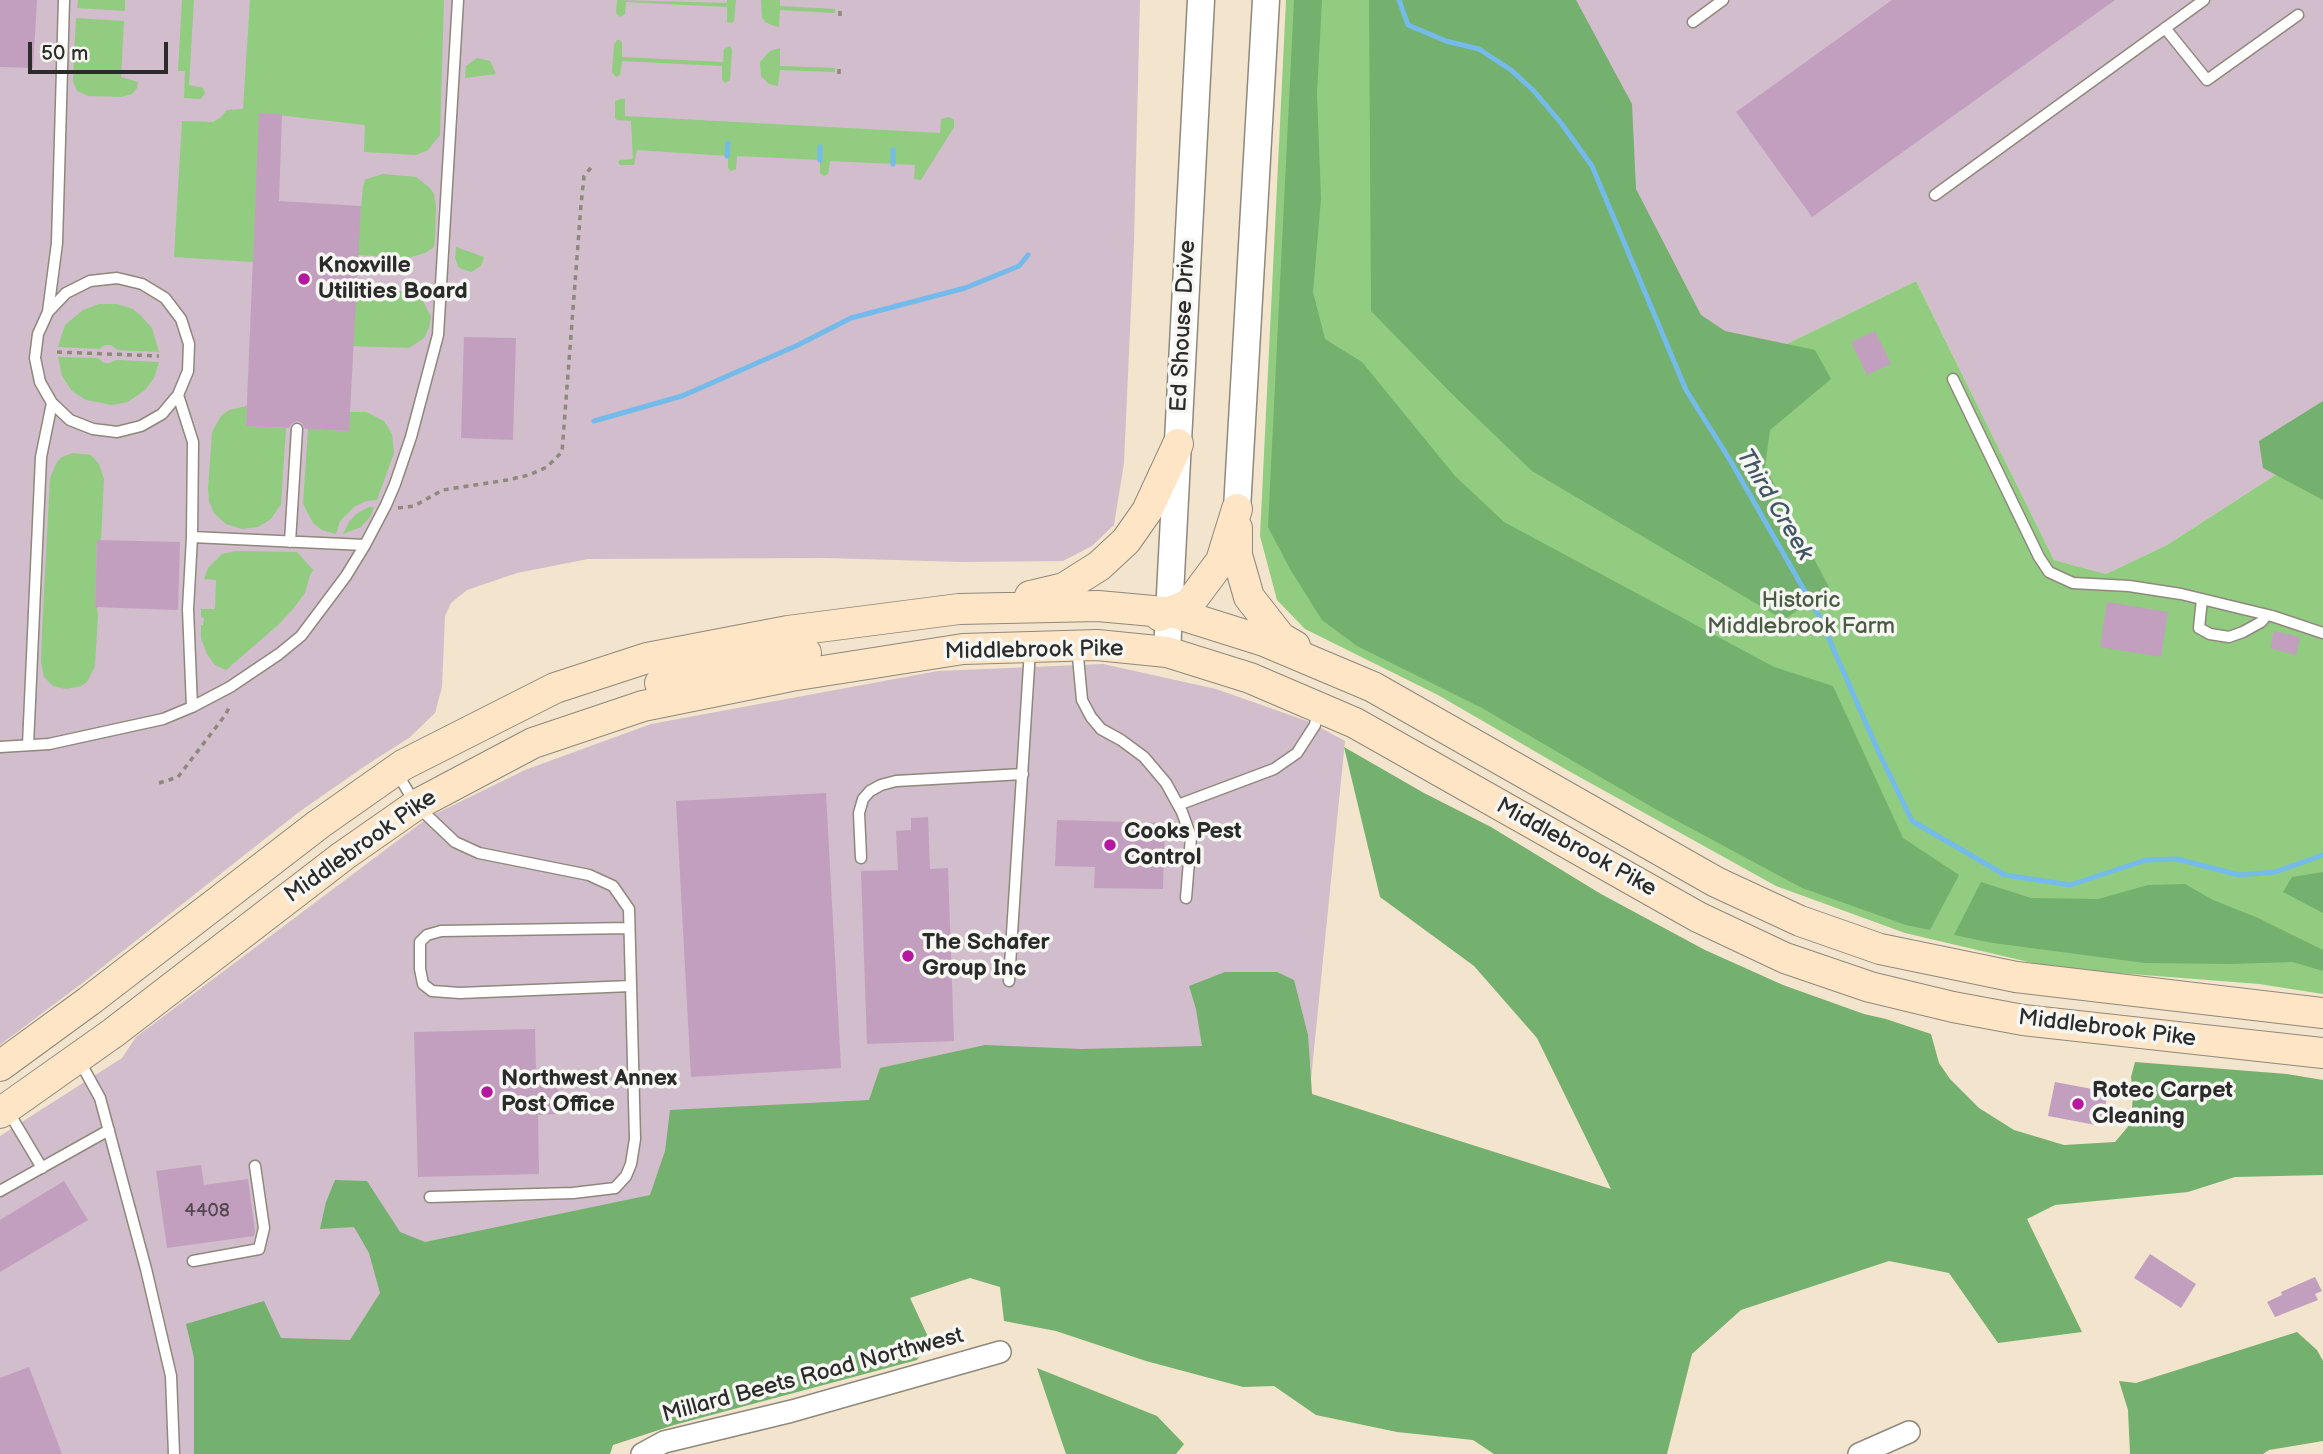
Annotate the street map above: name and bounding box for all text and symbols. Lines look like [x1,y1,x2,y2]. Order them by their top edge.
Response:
scale bar [32,28,172,72]
text: 50 m [41,41,88,66]
street label: Ed Shouse Drive [1166,239,1202,413]
place label: Knoxville Utilities Board [318,252,468,306]
marker: Knoxville Utilities Board [296,271,312,287]
water label: Third Creek [1729,444,1819,566]
park label: Historic Middlebrook Farm [1707,587,1895,641]
street label: Middlebrook Pike [944,636,1124,666]
street label: Middlebrook Pike [280,784,442,910]
street label: Middlebrook Pike [1491,793,1661,903]
place label: Cooks Pest Control [1124,818,1242,872]
marker: Cooks Pest Control [1102,837,1118,853]
place label: The Schafer Group Inc [922,929,1050,983]
marker: The Schafer Group Inc [900,948,916,964]
street label: Middlebrook Pike [2017,1004,2197,1054]
place label: Northwest Annex Post Office [501,1065,677,1119]
place label: Rotec Carpet Cleaning [2092,1077,2233,1131]
marker: Northwest Annex Post Office [479,1084,495,1100]
marker: Rotec Carpet Cleaning [2070,1096,2086,1112]
house number: 4408 [184,1200,230,1222]
street label: Millard Beets Road Northwest [659,1322,967,1430]

